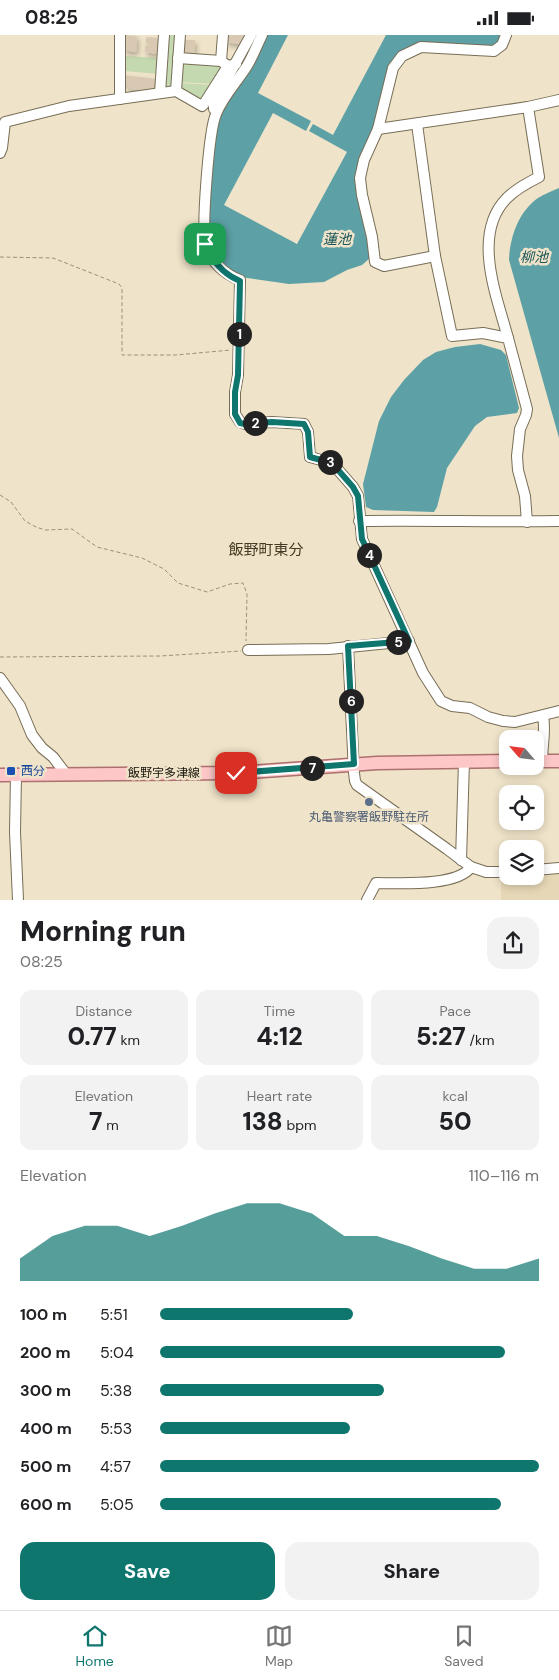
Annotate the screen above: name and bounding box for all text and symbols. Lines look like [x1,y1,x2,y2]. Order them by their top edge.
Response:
text: 08:25 [25,5,78,30]
pin [184,223,226,265]
icon: arrive [191,230,219,258]
water label: 蓮池 [323,230,353,248]
water label: 柳池 [520,248,550,266]
pin: 1 [226,321,252,347]
text: 1 [237,325,242,343]
pin: 2 [242,411,268,435]
text: 2 [251,414,260,432]
pin: 3 [318,449,342,475]
text: 3 [326,453,335,471]
district label: 飯野町東分 [228,540,304,560]
pin: 4 [356,543,382,567]
text: 4 [365,546,374,564]
pin: 5 [386,629,410,655]
text: 5 [394,633,403,651]
pin: 6 [338,689,364,713]
text: 6 [347,692,356,710]
north arrow [499,730,544,775]
map controls [499,730,544,885]
pin [215,752,257,794]
pin: 7 [300,755,324,781]
icon: check [222,759,250,787]
text: 7 [309,759,316,777]
place label: 西分 [21,763,45,779]
marker: 西分 [5,765,17,777]
street label: 飯野宇多津線 [128,765,200,781]
button: locate [499,785,544,830]
marker: 丸亀警察署飯野駐在所 [363,796,375,808]
place label: 丸亀警察署飯野駐在所 [309,809,429,825]
button: layers [499,840,544,885]
text: Morning run [20,913,186,950]
button: share [487,917,539,969]
text: 08:25 [20,951,63,972]
text: Distance [75,1002,132,1020]
text: Time [264,1002,295,1020]
text: Pace [439,1002,471,1020]
text: 0.77 [68,1020,117,1053]
text: 4:12 [256,1020,303,1053]
text: 5:27 [416,1020,466,1053]
text: km [117,1031,140,1049]
text: /km [466,1031,494,1049]
text: Elevation [75,1087,133,1105]
text: Heart rate [247,1087,312,1105]
text: kcal [443,1087,468,1105]
text: 7 [89,1105,102,1138]
text: 138 [243,1105,283,1138]
text: 50 [439,1105,472,1138]
text: m [102,1116,119,1134]
text: bpm [283,1116,316,1134]
text: Elevation [20,1165,87,1186]
text: 110–116 m [469,1165,539,1186]
text: 100 m [20,1304,67,1325]
text: 5:51 [100,1304,128,1325]
text: 200 m [20,1342,71,1363]
text: 5:04 [100,1342,134,1363]
text: 300 m [20,1380,71,1401]
text: 5:38 [100,1380,132,1401]
text: 400 m [20,1418,72,1439]
text: 5:53 [100,1418,132,1439]
text: 500 m [20,1456,71,1477]
text: 4:57 [100,1456,131,1477]
text: 600 m [20,1494,72,1515]
text: 5:05 [100,1494,134,1515]
button: Save [20,1542,275,1600]
button: Share [285,1542,539,1600]
tab: Home [76,1622,114,1670]
tab: Map [265,1622,293,1670]
tab: Saved [444,1622,483,1670]

